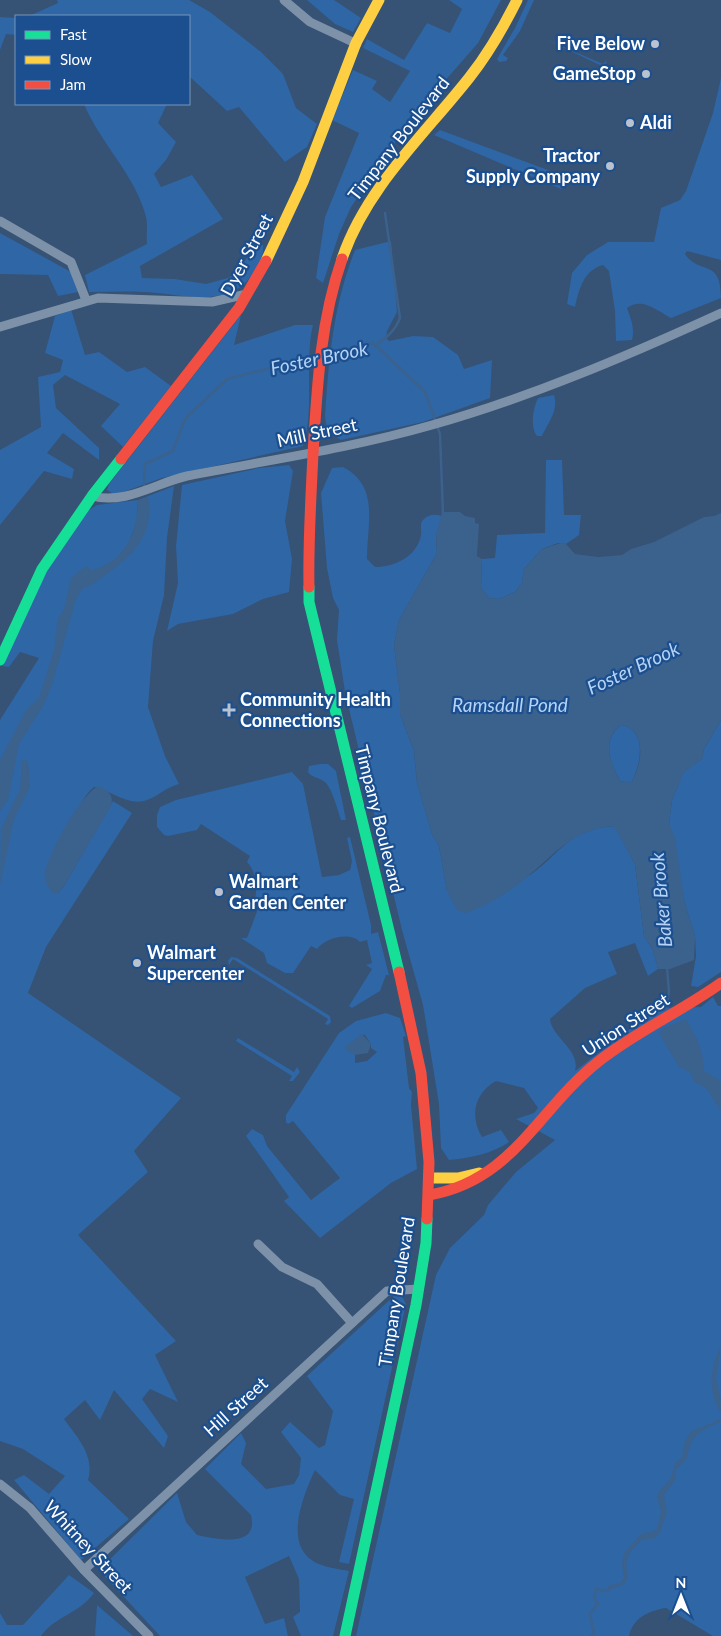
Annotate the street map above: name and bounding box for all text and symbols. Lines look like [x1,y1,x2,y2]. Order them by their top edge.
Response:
legend [15,15,190,105]
text: Fast [60,25,87,43]
place label: Five Below [557,32,646,54]
marker: Five Below [649,38,661,50]
text: Slow [60,50,92,68]
place label: GameStop [553,62,636,84]
marker: GameStop [640,68,652,80]
street label: Timpany Boulevard [343,72,454,205]
text: Jam [60,75,86,93]
place label: Aldi [639,111,672,133]
marker: Aldi [624,117,636,129]
place label: Tractor Supply Company [466,144,601,187]
marker: Tractor Supply Company [604,160,616,172]
street label: Dyer Street [215,209,277,300]
water label: Foster Brook [268,336,371,379]
street label: Mill Street [275,413,359,451]
water label: Foster Brook [583,636,683,699]
place label: Community Health Connections [240,688,391,731]
water label: Ramsdall Pond [452,693,568,716]
marker: Community Health Connections [222,703,236,717]
street label: Timpany Boulevard [351,743,409,895]
water label: Baker Brook [645,851,676,949]
place label: Walmart Garden Center [229,870,347,913]
marker: Walmart Garden Center [213,886,225,898]
place label: Walmart Supercenter [147,941,245,984]
marker: Walmart Supercenter [131,957,143,969]
street label: Union Street [578,988,674,1061]
street label: Timpany Boulevard [373,1215,419,1368]
street label: Hill Street [199,1371,272,1441]
street label: Whitney Street [40,1495,138,1598]
north arrow [656,1571,706,1621]
text: N [676,1574,686,1591]

